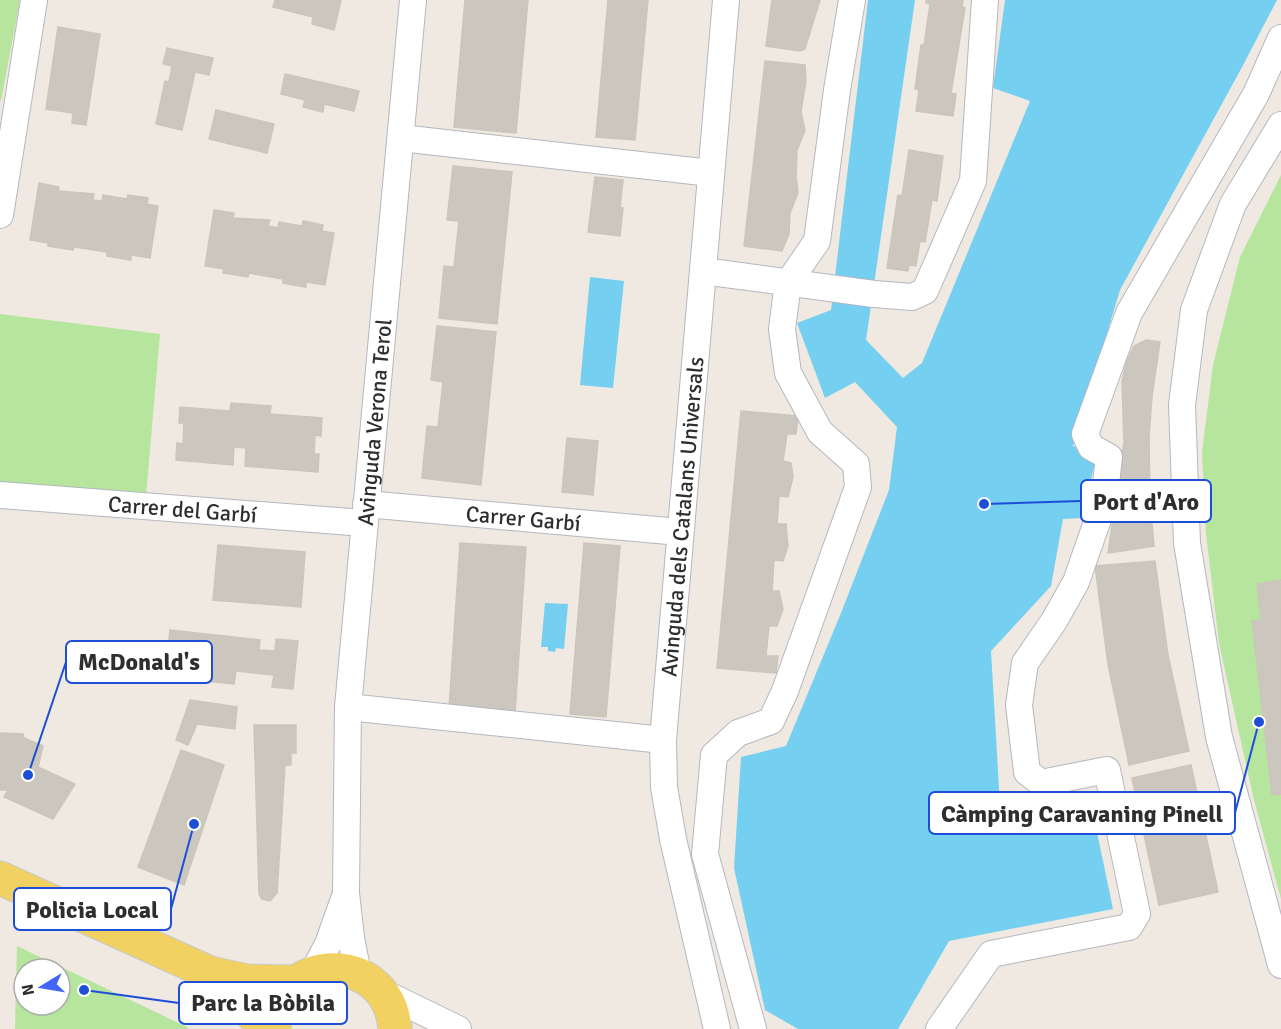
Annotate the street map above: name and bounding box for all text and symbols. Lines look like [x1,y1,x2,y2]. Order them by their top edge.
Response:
street label: Avinguda Verona Terol [351,318,397,527]
street label: Avinguda dels Catalans Universals [655,356,709,678]
callout: Port d'Aro [1081,480,1211,522]
text: Port d'Aro [1093,487,1199,517]
street label: Carrer del Garbí [107,490,258,528]
street label: Carrer Garbí [465,499,582,537]
callout: McDonald's [66,641,212,683]
text: McDonald's [78,647,200,677]
callout: Càmping Caravaning Pinell [929,792,1235,834]
text: Càmping Caravaning Pinell [941,799,1224,829]
callout: Policia Local [14,888,171,930]
text: Policia Local [26,895,159,925]
north arrow [12,957,72,1017]
text: N [17,982,39,997]
callout: Parc la Bòbila [179,982,347,1024]
text: Parc la Bòbila [191,988,335,1018]

